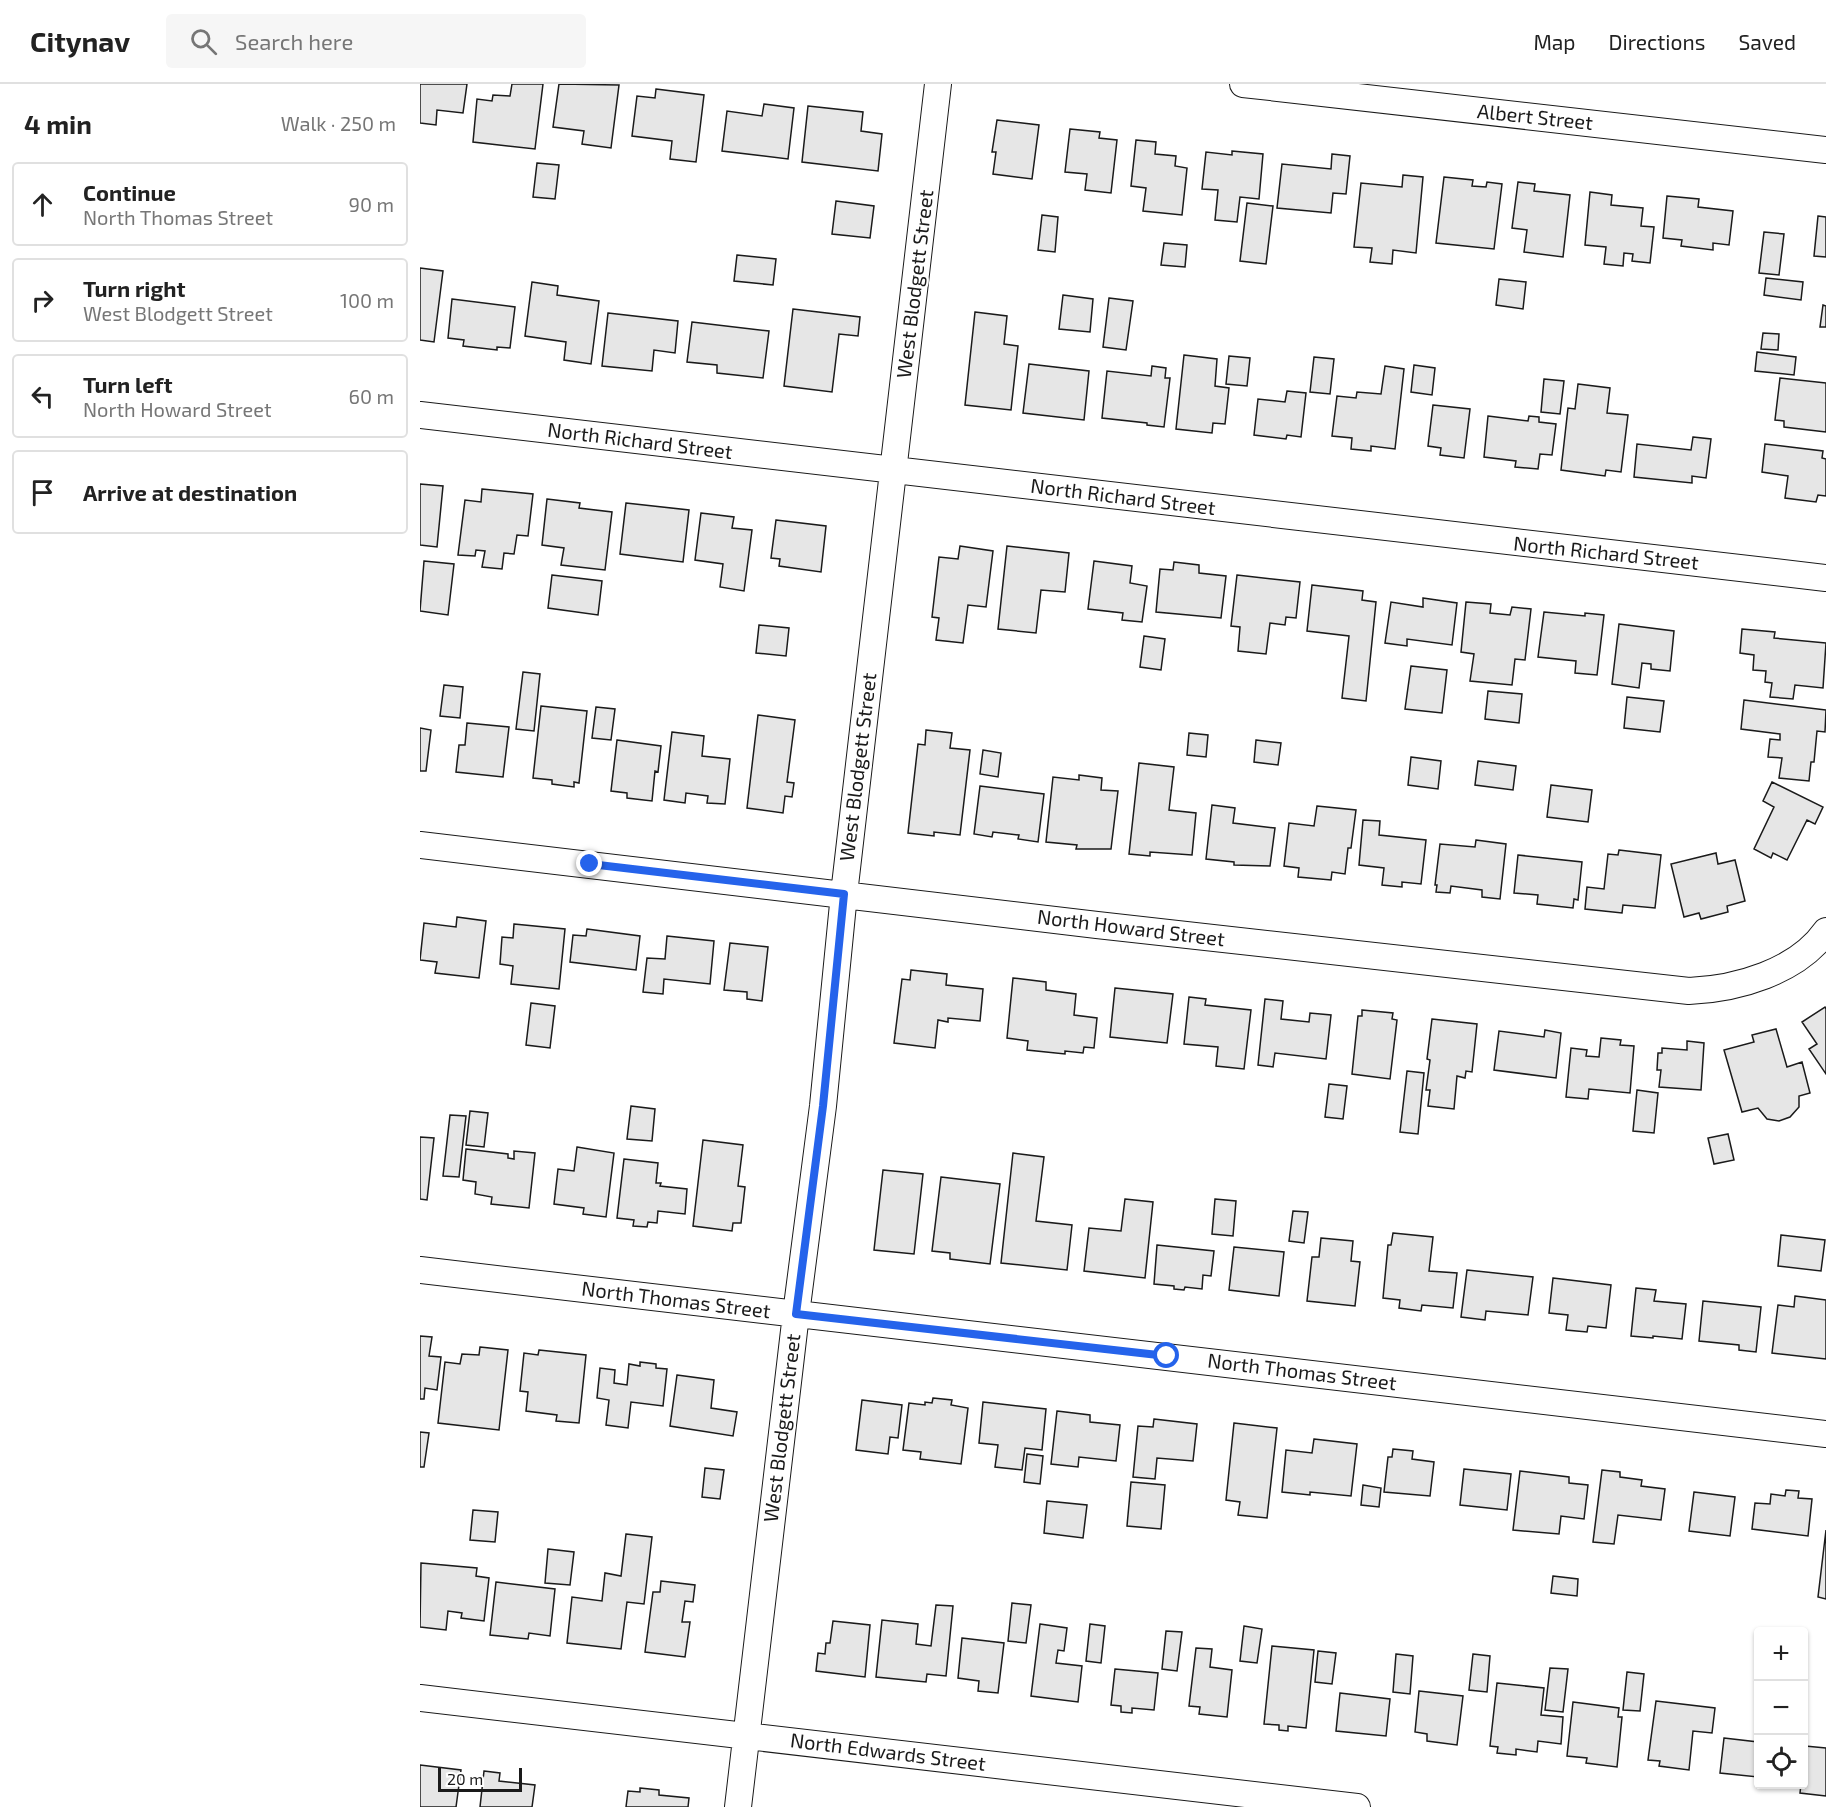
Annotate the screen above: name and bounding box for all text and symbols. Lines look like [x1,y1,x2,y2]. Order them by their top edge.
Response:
search box [166,14,586,68]
text: Citynav [30,24,130,58]
icon: search [187,25,220,58]
text: Search here [235,28,353,54]
text: Map [1533,29,1576,54]
text: Directions [1609,29,1705,54]
text: Saved [1738,29,1796,54]
street label: Albert Street [1476,98,1595,134]
text: 4 min [24,108,92,139]
text: Walk · 250 m [281,111,396,135]
text: Continue [83,179,176,205]
icon: ahead [26,188,59,221]
street label: West Blodgett Street [891,188,938,380]
text: 90 m [349,192,394,216]
text: North Thomas Street [83,205,273,229]
text: Turn right [83,275,185,301]
icon: right [26,284,59,317]
text: 100 m [340,288,394,312]
text: West Blodgett Street [83,301,273,325]
text: Turn left [83,371,172,397]
icon: left [26,380,59,413]
text: 60 m [349,384,394,408]
text: North Howard Street [83,397,272,421]
street label: North Richard Street [546,417,734,463]
street label: North Richard Street [1029,473,1217,519]
icon: arrive [26,476,59,509]
text: Arrive at destination [83,479,297,505]
street label: North Richard Street [1512,530,1700,574]
street label: West Blodgett Street [834,671,881,863]
route end [576,850,602,876]
street label: North Howard Street [1036,904,1227,950]
street label: North Thomas Street [580,1276,772,1323]
street label: West Blodgett Street [758,1332,805,1524]
route start [1153,1342,1179,1368]
street label: North Thomas Street [1206,1348,1398,1395]
map controls [1754,1627,1808,1789]
button: + [1754,1627,1808,1681]
button: − [1754,1681,1808,1735]
street label: North Edwards Street [789,1727,988,1775]
button: locate [1754,1735,1808,1789]
scale bar [438,1765,522,1792]
text: 20 m [447,1769,483,1788]

